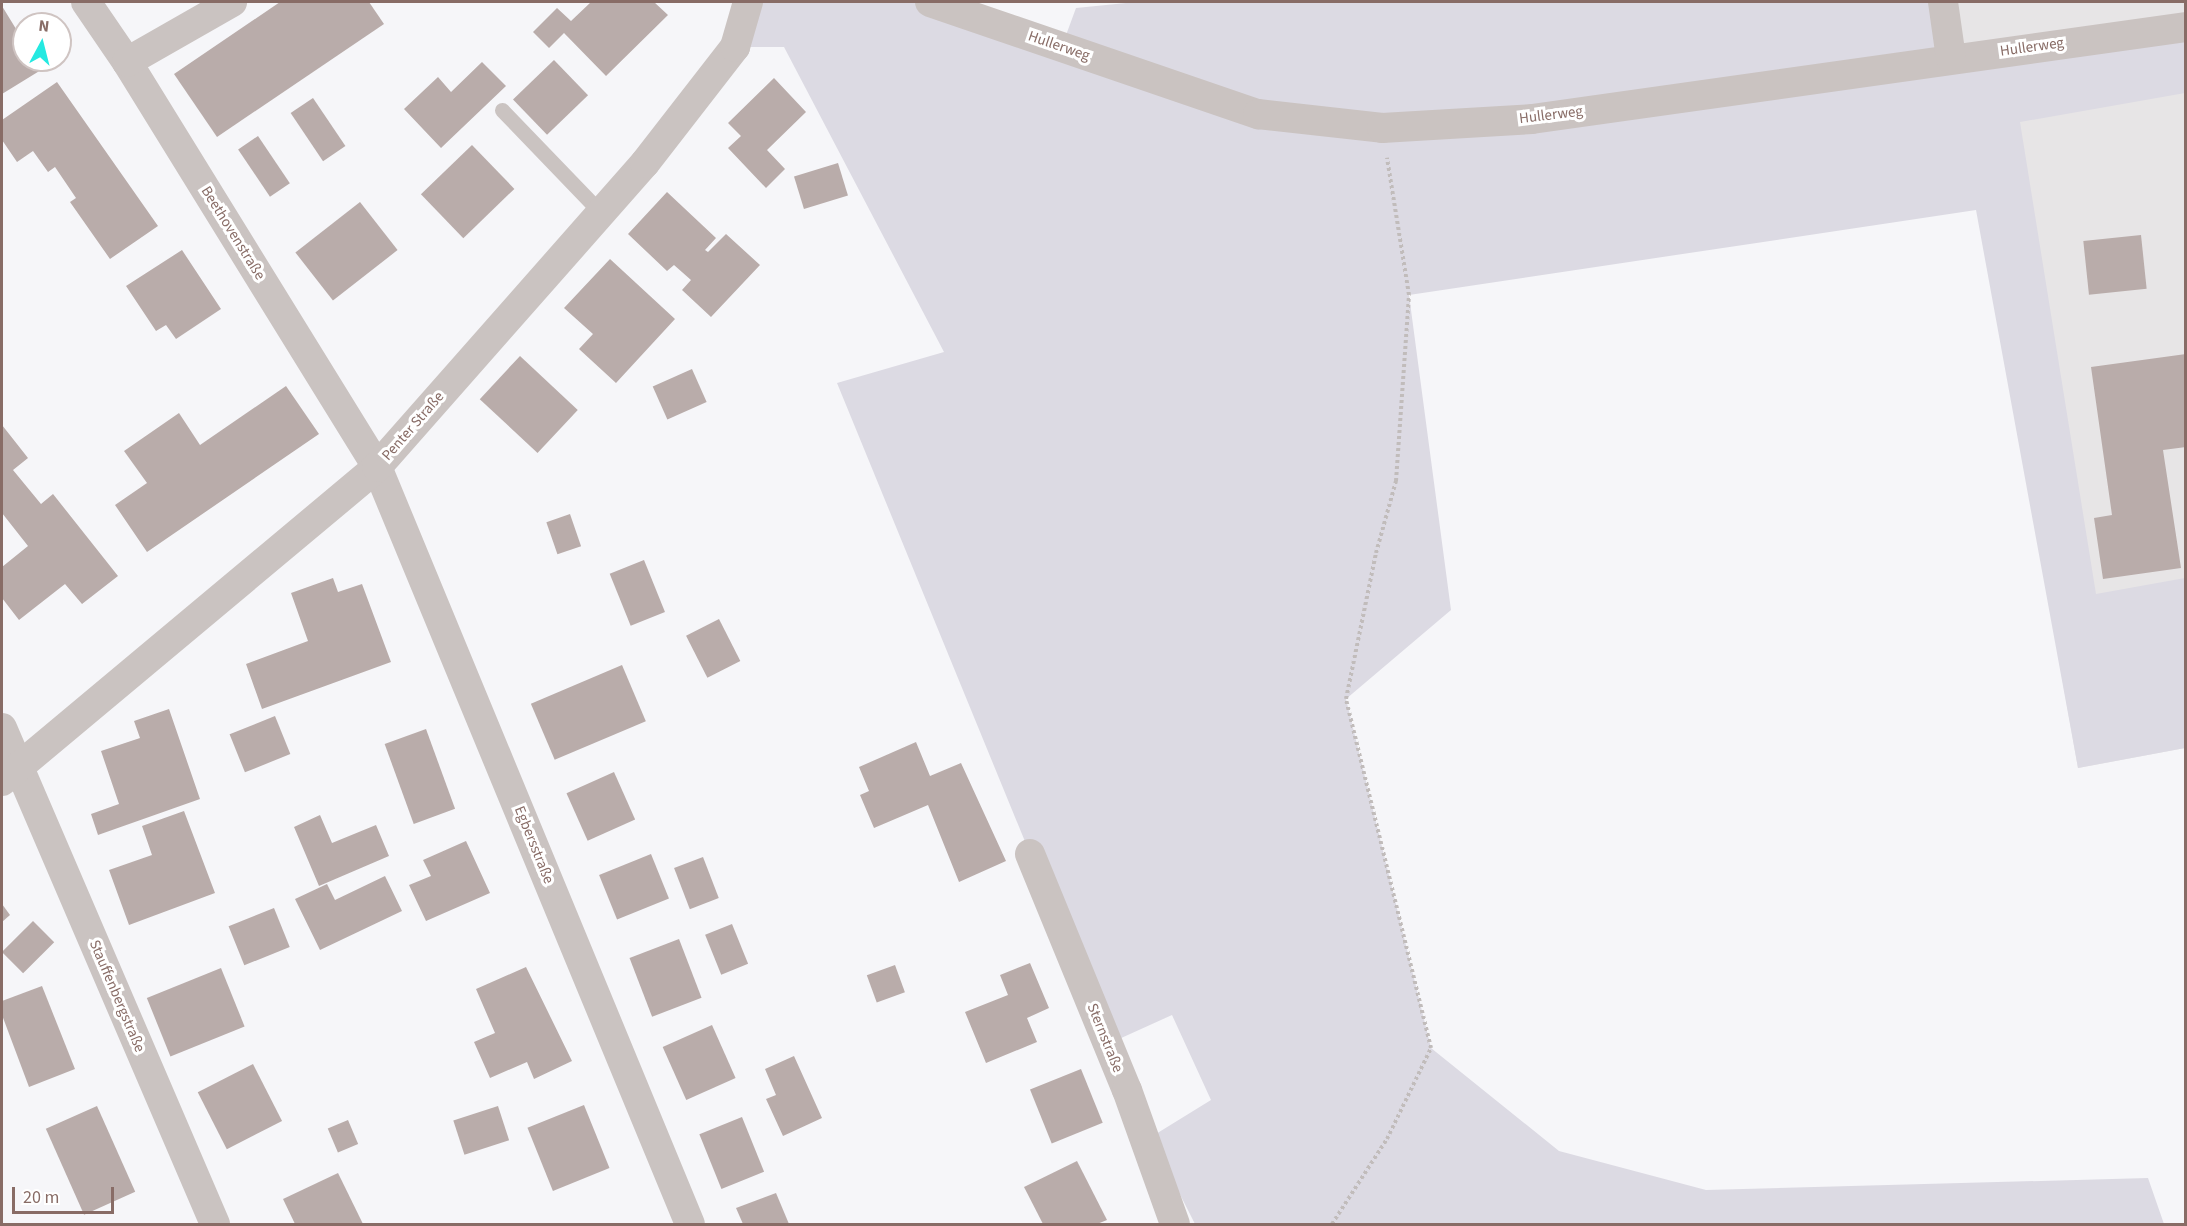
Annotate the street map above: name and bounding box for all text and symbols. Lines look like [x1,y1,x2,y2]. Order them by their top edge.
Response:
north arrow [12,12,72,72]
text: N [37,15,51,38]
street label: Hullerweg [1026,27,1092,65]
street label: Hullerweg [1999,34,2065,60]
street label: Hullerweg [1518,102,1584,128]
street label: Beethovenstraße [197,183,269,283]
street label: Penter Straße [378,388,448,464]
street label: Egbersstraße [510,804,558,886]
street label: Stauffenbergstraße [85,937,149,1055]
street label: Sternstraße [1083,1001,1127,1075]
scale bar [15,1175,117,1213]
text: 20 m [23,1185,59,1210]

